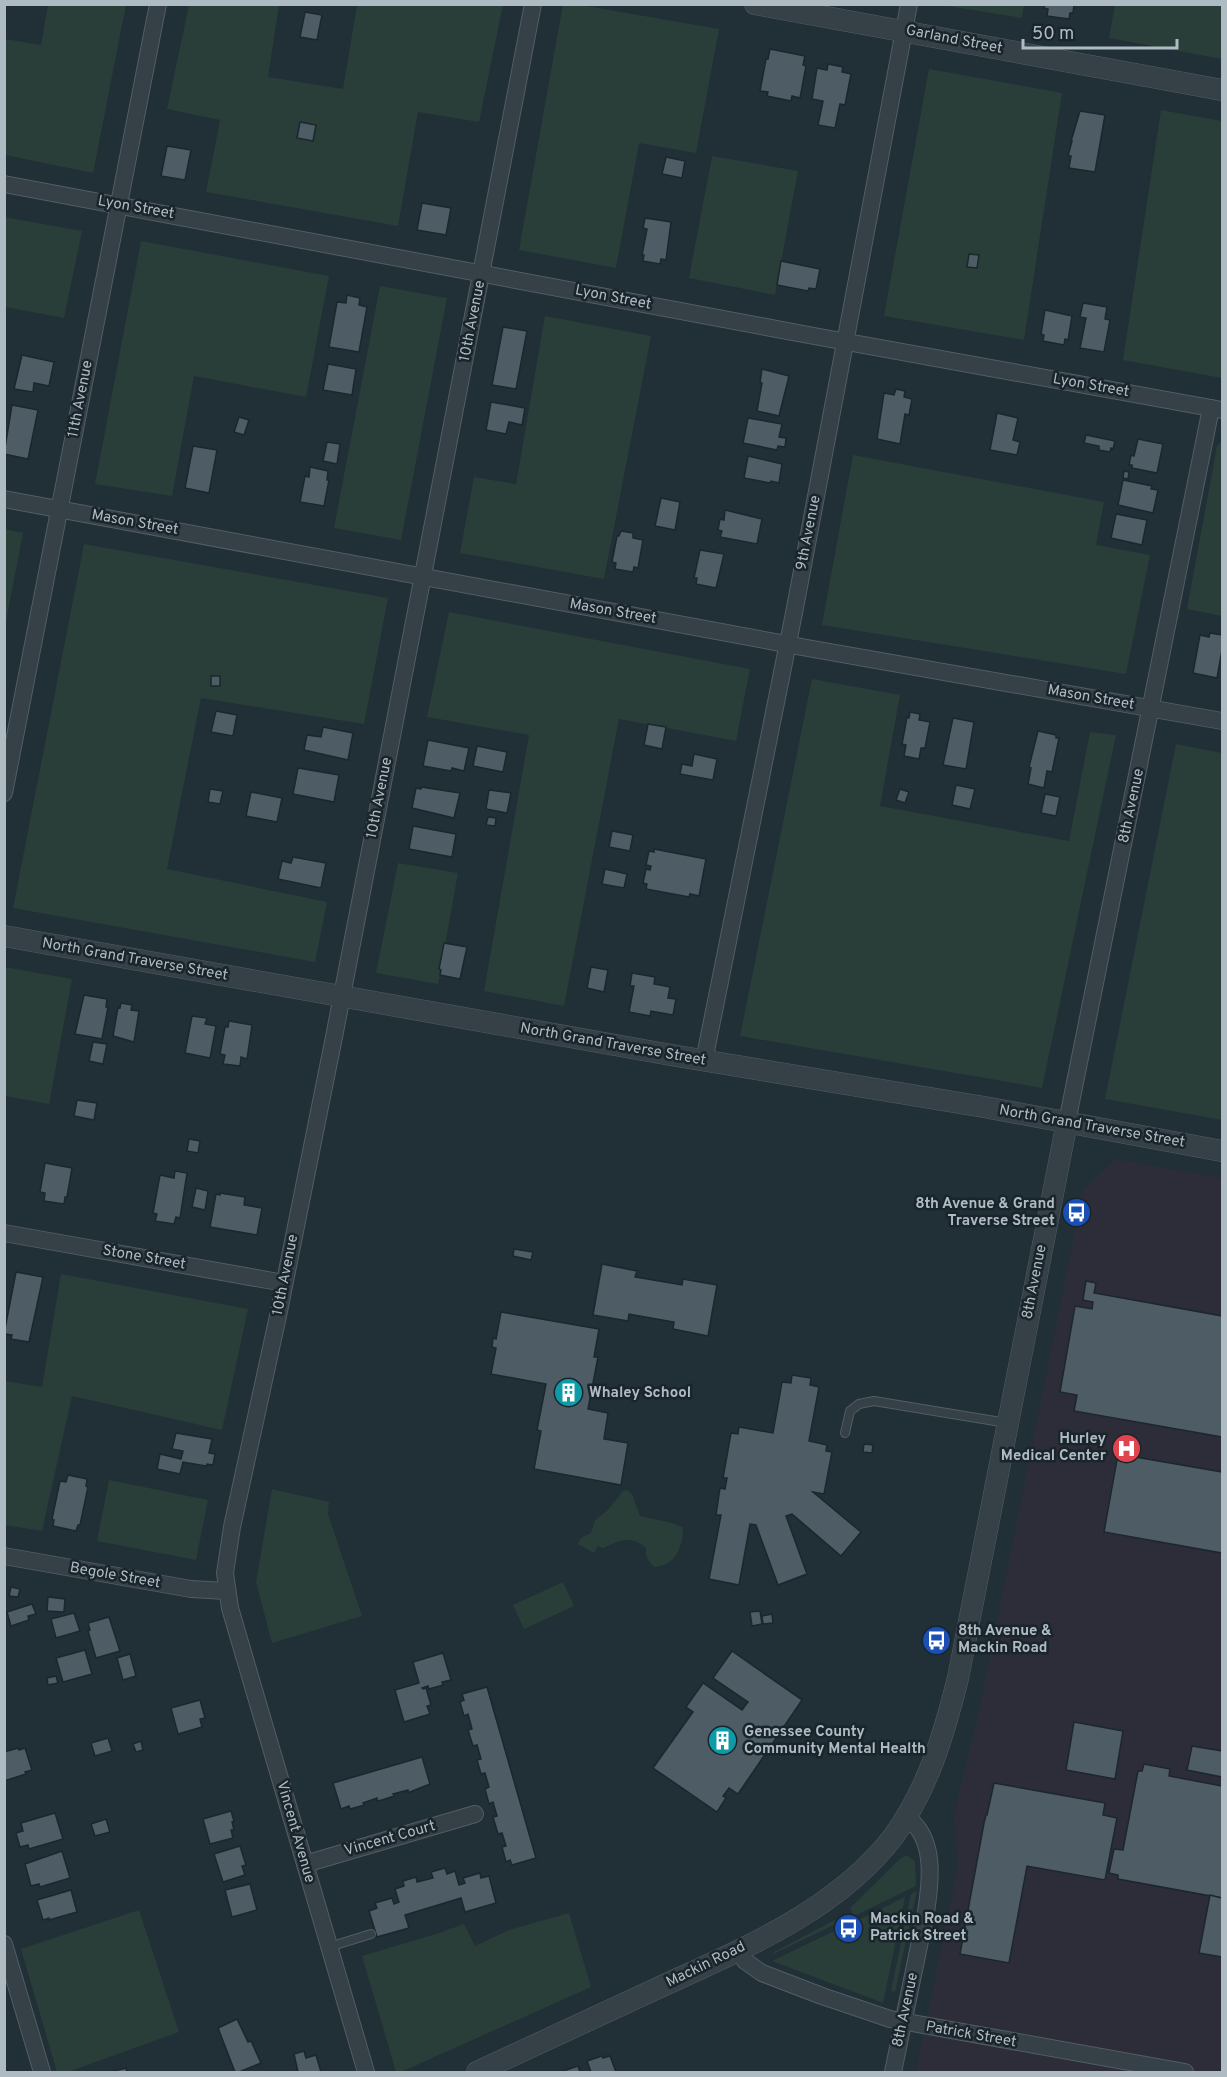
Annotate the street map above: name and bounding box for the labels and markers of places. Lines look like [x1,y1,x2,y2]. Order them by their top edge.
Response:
place label: 8th Avenue & Grand Traverse Street [915,1195,1055,1231]
bus stop icon: 8th Avenue & Grand Traverse Street [1060,1197,1092,1229]
building icon: Whaley School [552,1377,584,1409]
place label: Whaley School [589,1384,691,1403]
place label: Hurley Medical Center [1001,1430,1107,1466]
hospital icon: Hurley Medical Center [1111,1432,1143,1464]
place label: 8th Avenue & Mackin Road [958,1622,1052,1658]
bus stop icon: 8th Avenue & Mackin Road [921,1624,953,1656]
place label: Genessee County Community Mental Health [744,1723,926,1759]
building icon: Genessee County Community Mental Health [707,1725,739,1757]
place label: Mackin Road & Patrick Street [870,1910,974,1946]
bus stop icon: Mackin Road & Patrick Street [833,1912,865,1944]

